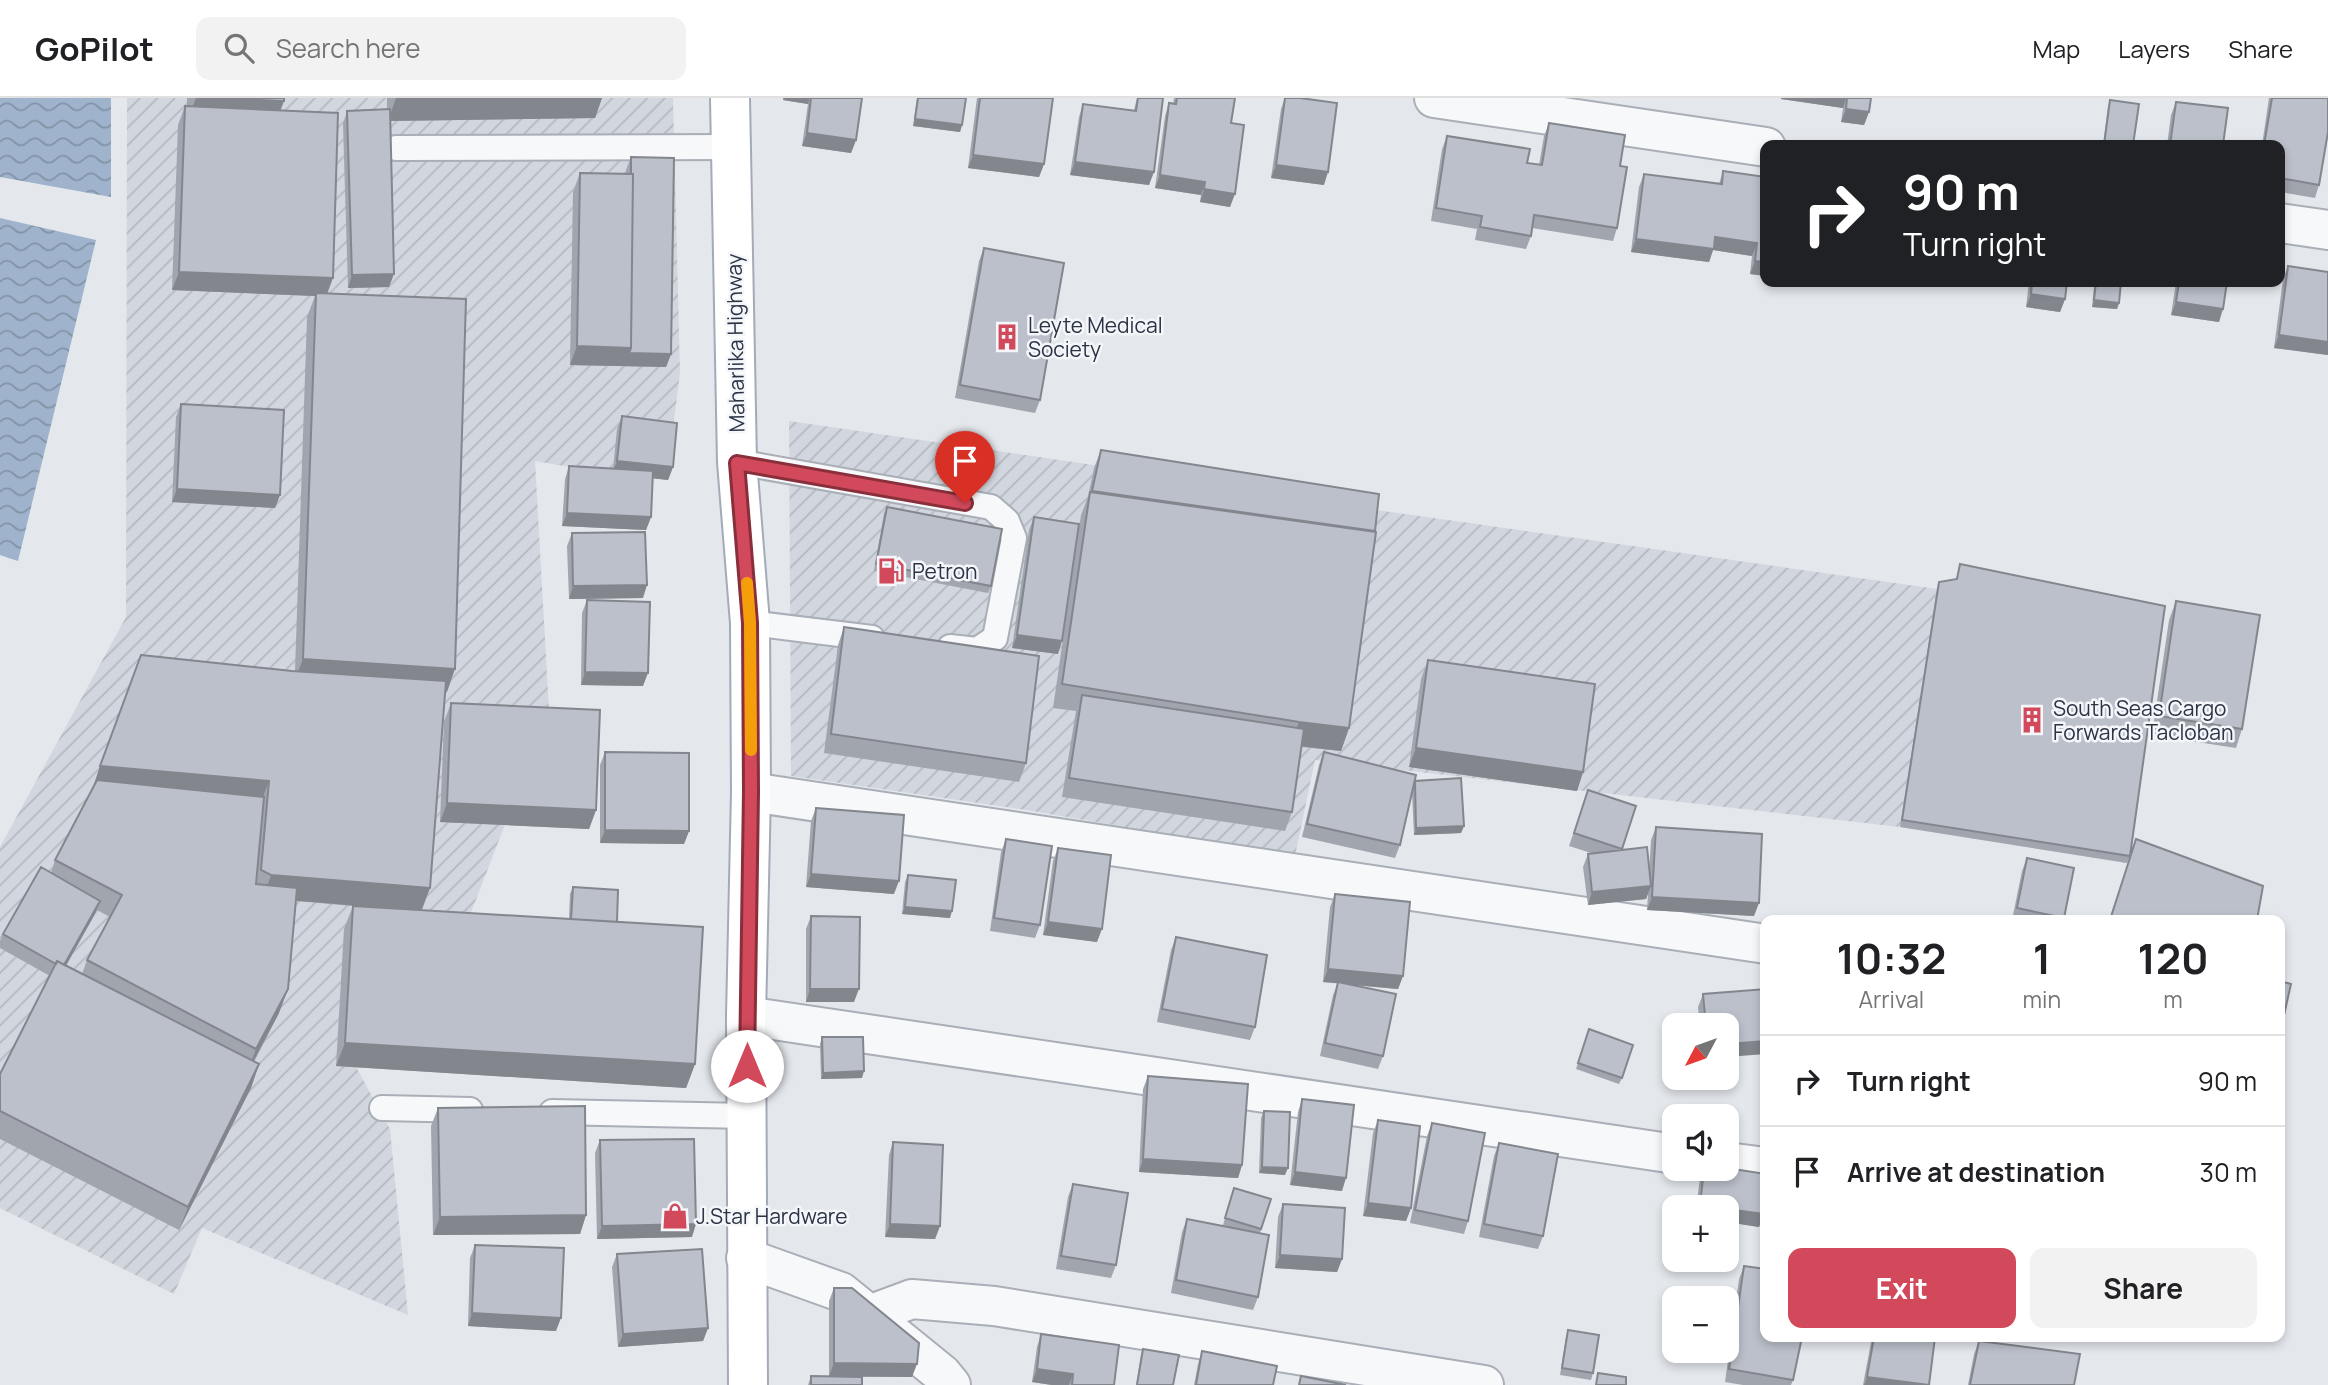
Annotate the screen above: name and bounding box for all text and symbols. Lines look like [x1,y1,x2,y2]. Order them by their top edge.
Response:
search box [196,17,686,80]
text: GoPilot [35,26,154,71]
icon: search [220,29,258,67]
text: Search here [276,30,420,66]
text: Map [2033,32,2080,65]
text: Layers [2118,32,2190,65]
text: Share [2228,32,2293,65]
text: 90 m [1903,158,2020,225]
icon: right [1788,168,1879,259]
text: Turn right [1903,222,2046,266]
street label: Maharlika Highway [719,253,751,433]
place label: Leyte Medical Society [1028,311,1163,363]
building icon: Leyte Medical Society [992,322,1022,352]
pin [935,431,995,503]
icon: arrive [946,442,984,480]
fuel station icon: Petron [876,556,906,586]
place label: Petron [912,557,978,585]
place label: South Seas Cargo Forwards Tacloban [2053,694,2233,746]
building icon: South Seas Cargo Forwards Tacloban [2017,705,2047,735]
text: 10:32 [1836,929,1946,987]
text: 1 [2033,929,2051,987]
text: 120 [2138,929,2209,987]
text: Arrival [1858,983,1924,1015]
text: min [2023,983,2061,1015]
text: m [2163,983,2183,1015]
north arrow [1662,1013,1740,1090]
map controls [1662,1013,1739,1363]
position arrow [710,1029,784,1103]
icon: right [1788,1062,1826,1100]
text: Turn right [1847,1063,1971,1099]
text: 90 m [2198,1063,2257,1099]
button: sound [1662,1104,1739,1181]
icon: arrive [1788,1153,1826,1191]
text: Arrive at destination [1847,1154,2105,1190]
text: 30 m [2200,1154,2257,1190]
button: + [1662,1195,1739,1272]
shop icon: J.Star Hardware [660,1201,690,1231]
place label: J.Star Hardware [696,1202,847,1230]
button: Exit [1788,1248,2016,1328]
button: Share [2030,1248,2257,1328]
button: − [1662,1286,1739,1363]

